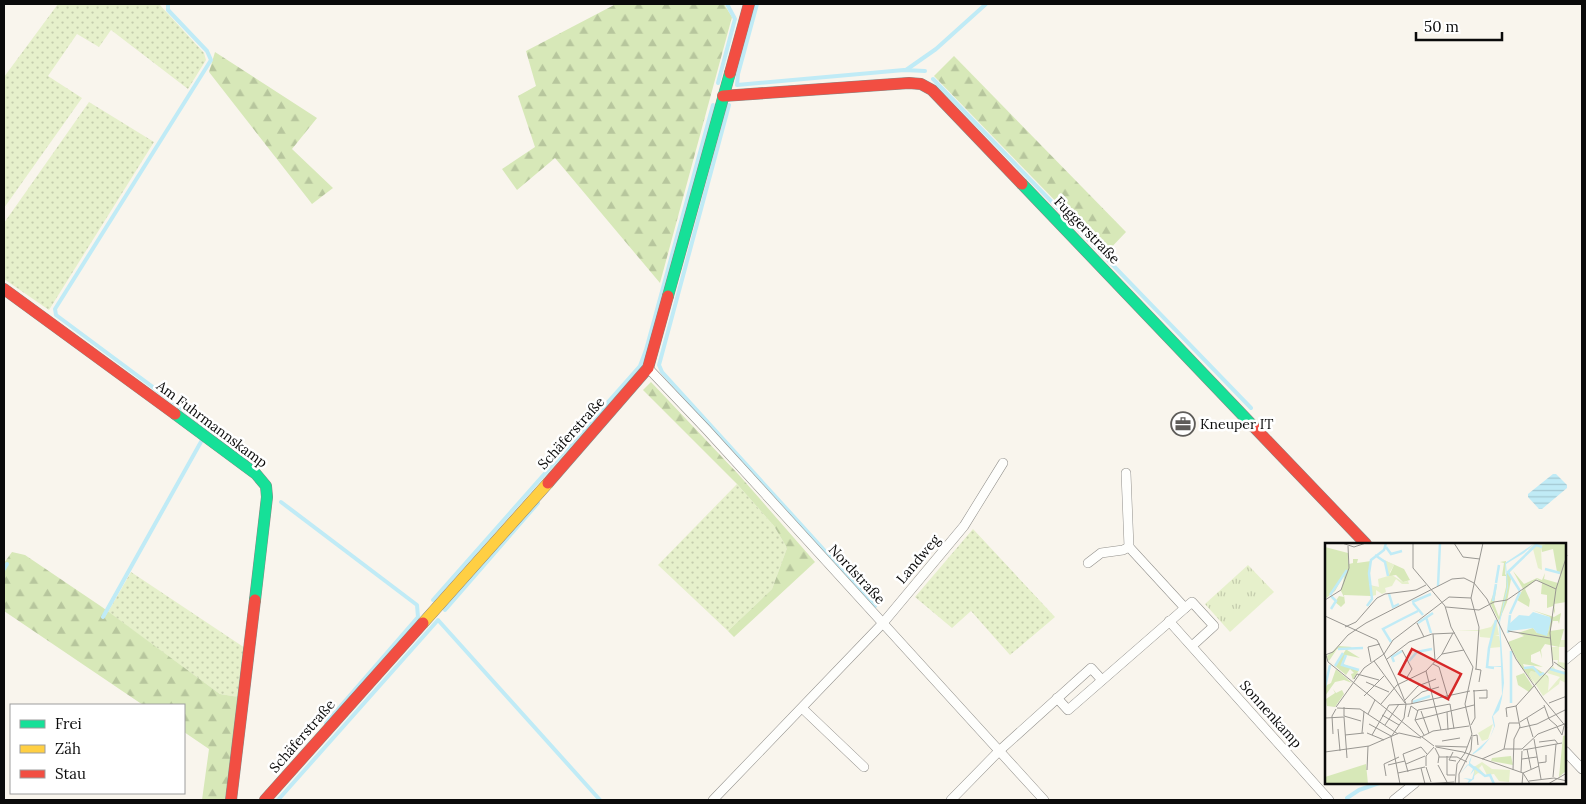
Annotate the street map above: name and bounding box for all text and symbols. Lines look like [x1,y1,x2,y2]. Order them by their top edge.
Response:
scale bar [1416,10,1502,42]
text: 50 m [1424,17,1459,36]
street label: Fuggerstraße [1050,192,1124,268]
street label: Am Fuhrmannskamp [152,376,271,472]
street label: Schäferstraße [534,393,609,473]
office icon: Kneuper IT [1170,411,1196,437]
place label: Kneuper IT [1200,415,1273,433]
street label: Landweg [892,531,944,587]
street label: Nordstraße [825,540,890,608]
inset map [1325,543,1566,784]
street label: Sonnenkamp [1236,676,1306,752]
street label: Schäferstraße [265,695,339,776]
legend [10,704,185,794]
text: Frei [55,714,82,733]
text: Zäh [55,739,81,758]
text: Stau [55,764,86,783]

